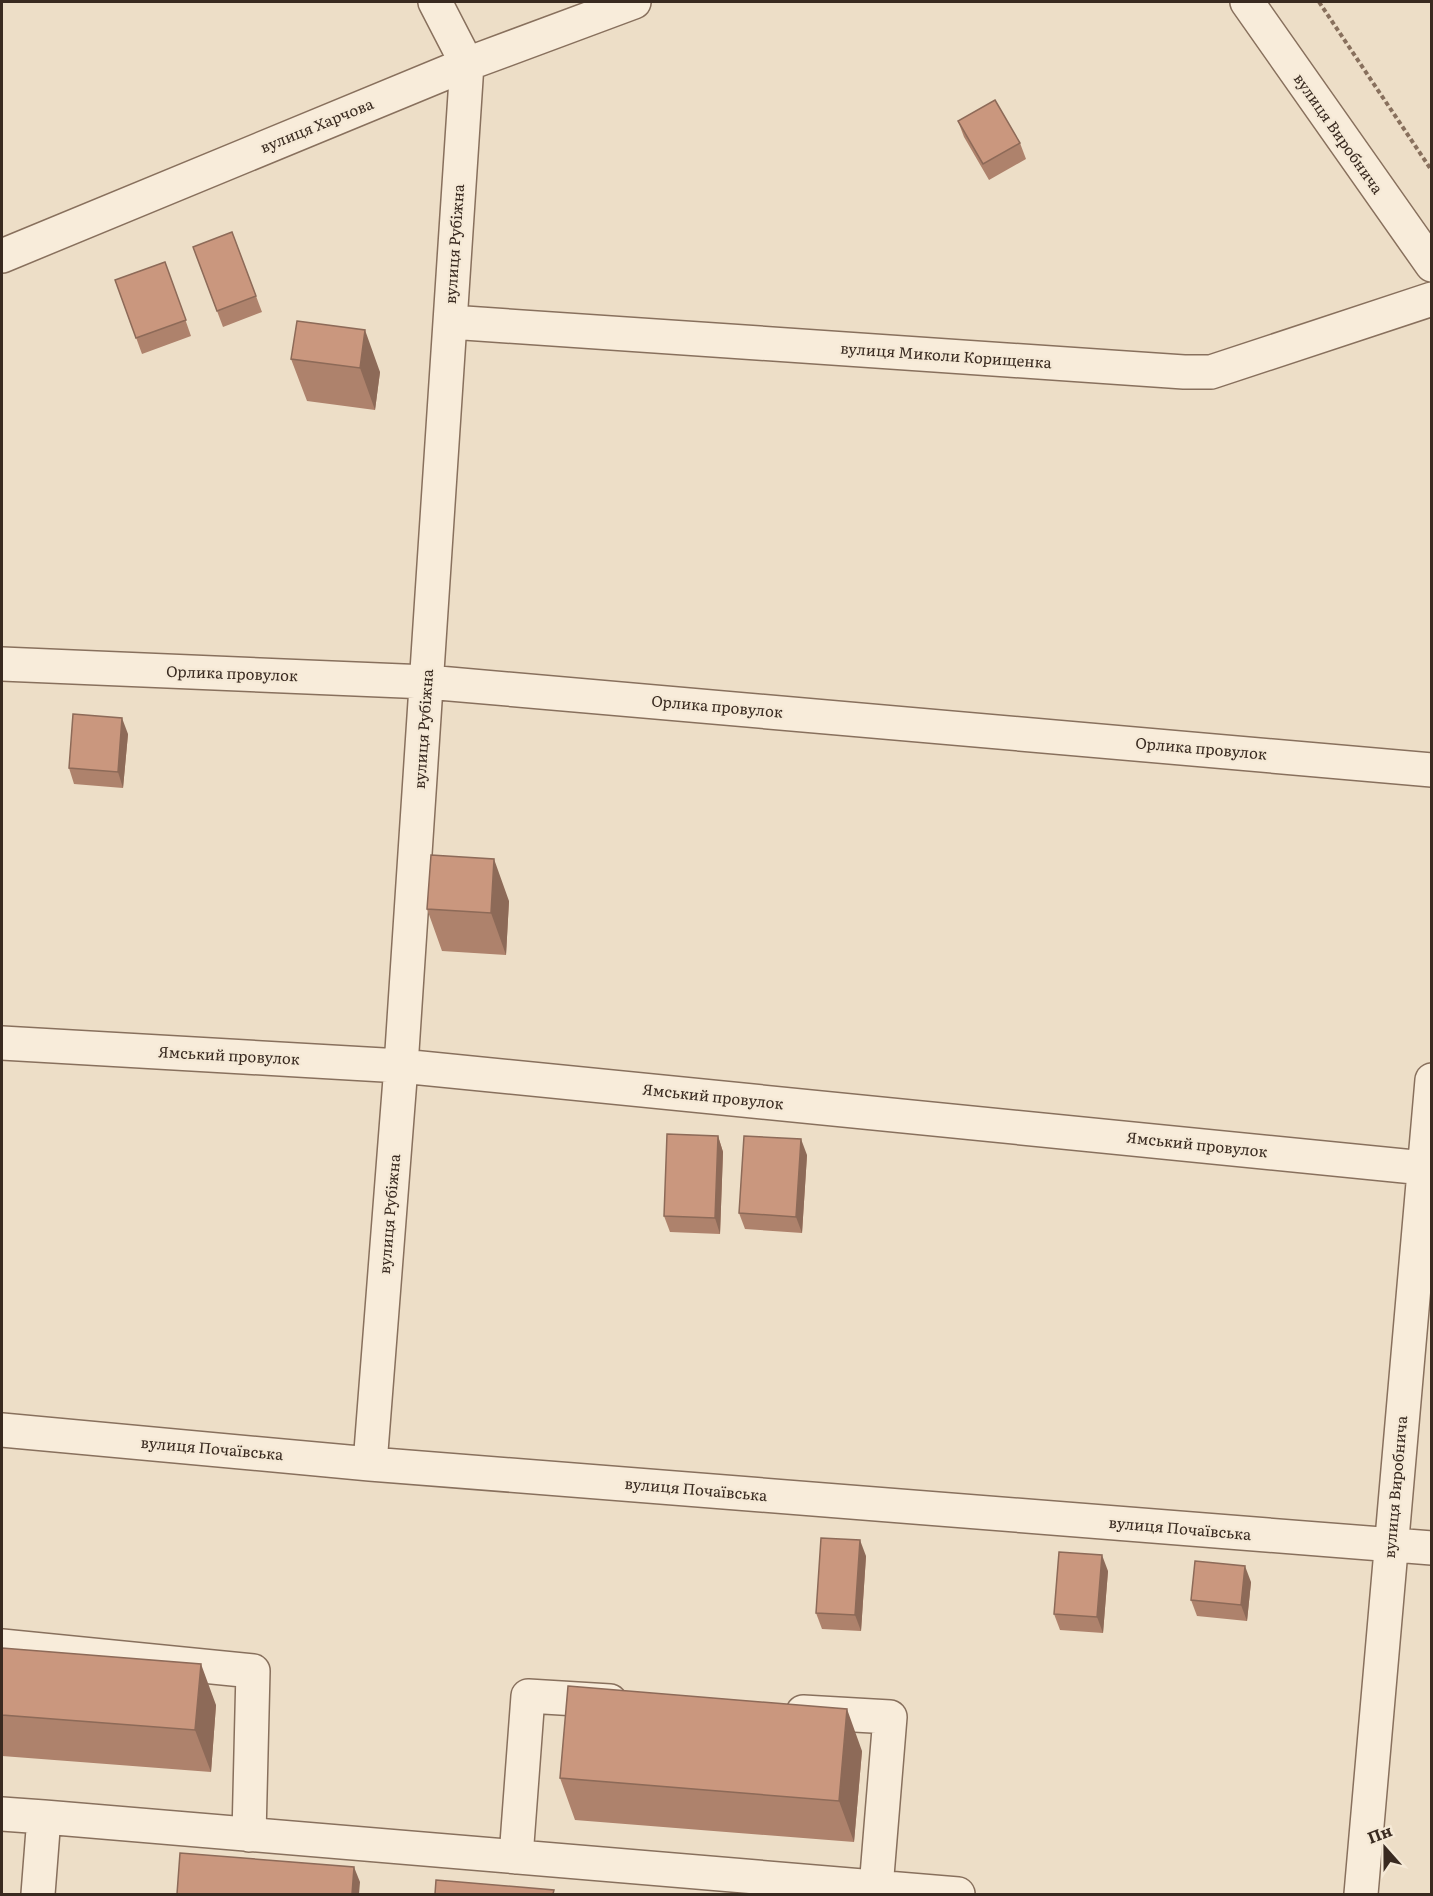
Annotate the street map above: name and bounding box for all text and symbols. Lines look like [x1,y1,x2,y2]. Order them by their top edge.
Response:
street label: вулиця Виробнича [1289,68,1390,199]
street label: вулиця Харчова [256,91,377,158]
street label: вулиця Рубіжна [438,182,469,305]
street label: вулиця Миколи Корищенка [840,336,1054,373]
street label: Орлика провулок [166,659,298,686]
street label: вулиця Рубіжна [407,667,438,790]
street label: Орлика провулок [650,688,784,723]
street label: Орлика провулок [1134,730,1268,765]
street label: Ямський провулок [158,1039,301,1070]
street label: Ямський провулок [642,1077,785,1114]
street label: Ямський провулок [1126,1125,1269,1162]
street label: вулиця Рубіжна [372,1152,405,1275]
street label: вулиця Виробнича [1377,1414,1412,1559]
street label: вулиця Почаївська [140,1430,285,1465]
street label: вулиця Почаївська [624,1471,769,1506]
street label: вулиця Почаївська [1108,1510,1253,1545]
text: Пн [1363,1817,1395,1849]
north arrow [1355,1818,1415,1878]

